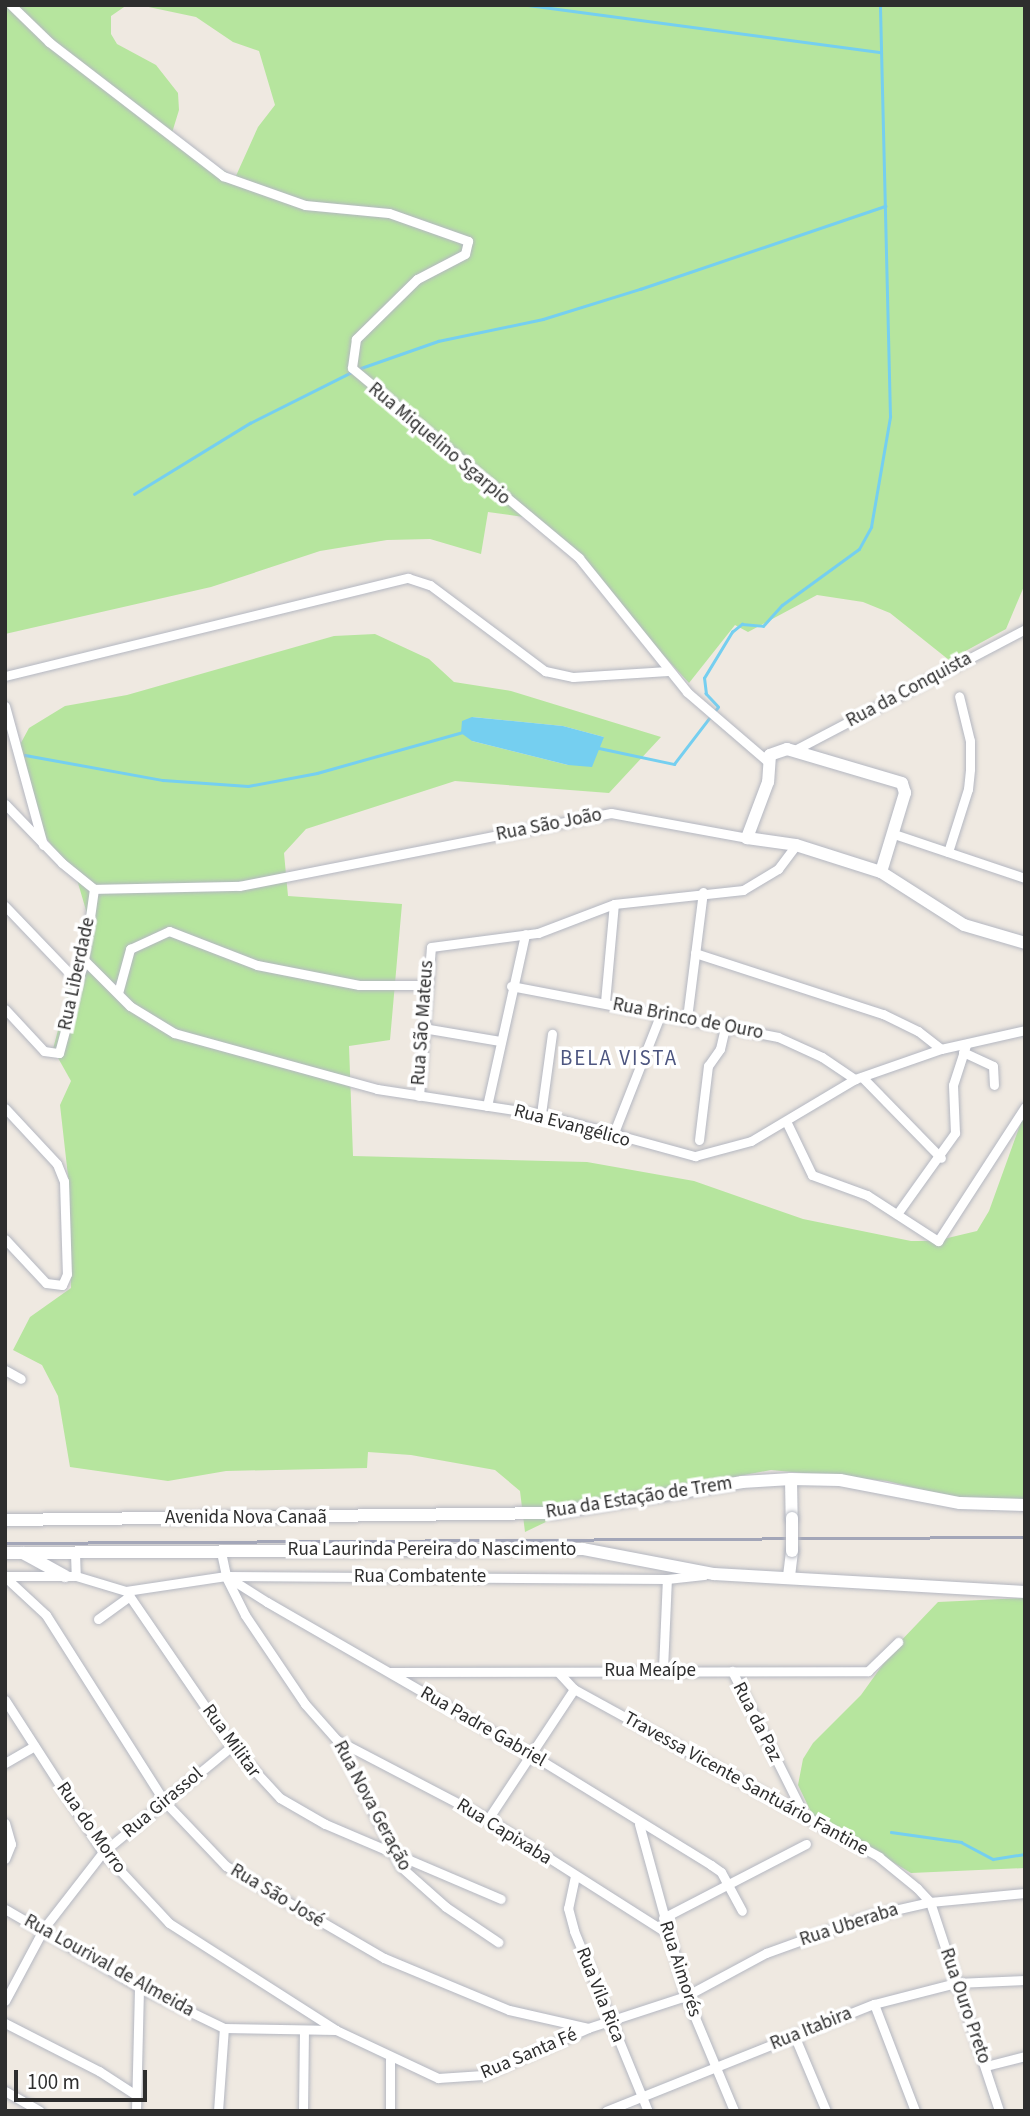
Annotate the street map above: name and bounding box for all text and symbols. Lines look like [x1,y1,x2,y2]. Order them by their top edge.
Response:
street label: Rua Miquelino Sgarpio [363,378,515,510]
street label: Rua da Conquista [842,647,976,733]
street label: Rua São João [494,804,604,846]
street label: Rua Liberdade [54,915,100,1033]
street label: Rua São Mateus [407,960,439,1086]
street label: Rua Brinco de Ouro [611,993,765,1045]
district label: BELA VISTA [561,1045,677,1071]
street label: Rua Evangélico [511,1100,633,1152]
street label: Rua da Estação de Trem [544,1472,734,1524]
street label: Avenida Nova Canaã [165,1507,327,1529]
street label: Rua Laurinda Pereira do Nascimento [288,1539,576,1561]
street label: Rua Combatente [354,1566,486,1588]
street label: Rua Meaípe [604,1660,696,1682]
street label: Rua da Paz [727,1678,787,1766]
street label: Rua Padre Gabriel [416,1682,550,1772]
street label: Rua Militar [197,1700,265,1782]
street label: Travessa Vicente Santuário Fantine [620,1707,872,1861]
street label: Rua Nova Geração [328,1737,416,1875]
street label: Rua Girassol [118,1763,208,1843]
street label: Rua do Morro [51,1778,131,1878]
street label: Rua Capixaba [452,1794,556,1870]
street label: Rua São José [226,1859,328,1933]
street label: Rua Uberaba [797,1898,901,1952]
street label: Rua Lourival de Almeida [20,1910,198,2022]
street label: Rua Aimorés [654,1918,706,2020]
street label: Rua Vila Rica [571,1944,629,2046]
street label: Rua Ouro Preto [935,1945,995,2067]
street label: Rua Itabira [767,2002,855,2056]
street label: Rua Santa Fé [477,2023,581,2085]
scale bar [18,2056,150,2100]
text: 100 m [27,2067,80,2097]

